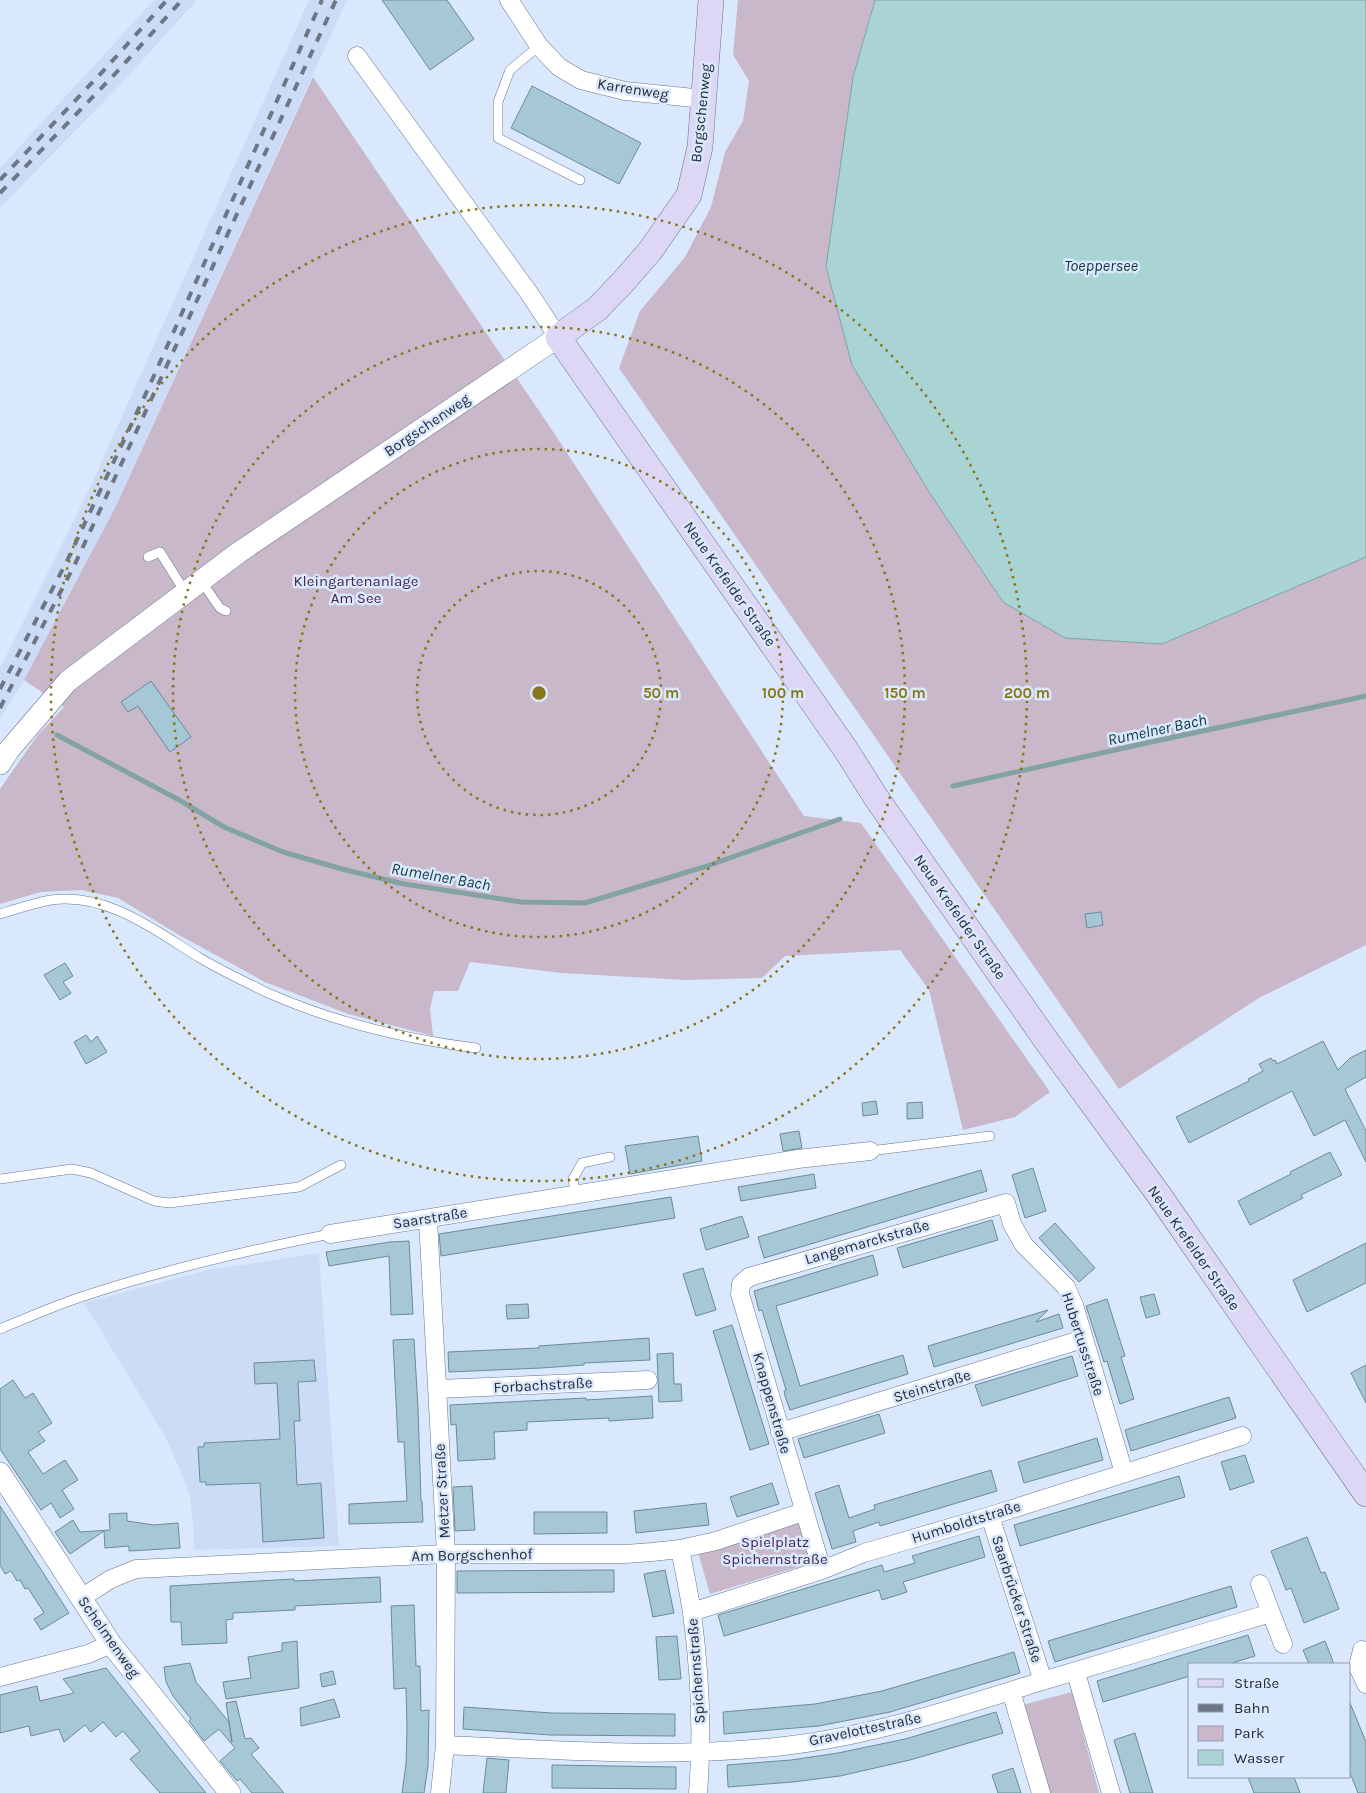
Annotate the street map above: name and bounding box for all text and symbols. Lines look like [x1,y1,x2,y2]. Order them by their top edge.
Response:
street label: Borgschenweg [687,62,715,163]
street label: Karrenweg [596,74,670,104]
water label: Toeppersee [1064,256,1138,275]
street label: Borgschenweg [381,389,474,460]
street label: Neue Krefelder Straße [680,518,780,650]
park label: Kleingartenanlage Am See [293,572,419,607]
centre of rings [530,684,548,702]
text: 50 m [643,684,679,702]
text: 100 m [762,684,804,702]
text: 150 m [884,684,926,702]
text: 200 m [1004,684,1050,702]
water label: Rumelner Bach [1106,710,1208,749]
street label: Neue Krefelder Straße [910,851,1010,983]
water label: Rumelner Bach [390,858,492,895]
street label: Neue Krefelder Straße [1144,1182,1244,1314]
street label: Saarstraße [391,1203,469,1233]
street label: Langemarckstraße [803,1216,931,1268]
street label: Hubertusstraße [1058,1290,1108,1398]
street label: Knappenstraße [749,1350,795,1456]
street label: Steinstraße [891,1366,973,1406]
street label: Forbachstraße [493,1373,593,1397]
street label: Metzer Straße [431,1443,453,1539]
street label: Humboldtstraße [909,1497,1023,1547]
park label: Spielplatz Spichernstraße [722,1533,828,1568]
street label: Saarbrücker Straße [988,1533,1046,1665]
street label: Am Borgschenhof [411,1545,534,1565]
street label: Schelmenweg [74,1593,144,1682]
street label: Spichernstraße [683,1618,709,1724]
legend [1188,1663,1351,1778]
text: Straße [1234,1674,1279,1692]
text: Bahn [1234,1699,1270,1717]
street label: Gravelottestraße [807,1708,923,1750]
text: Park [1234,1724,1264,1742]
text: Wasser [1234,1749,1285,1767]

